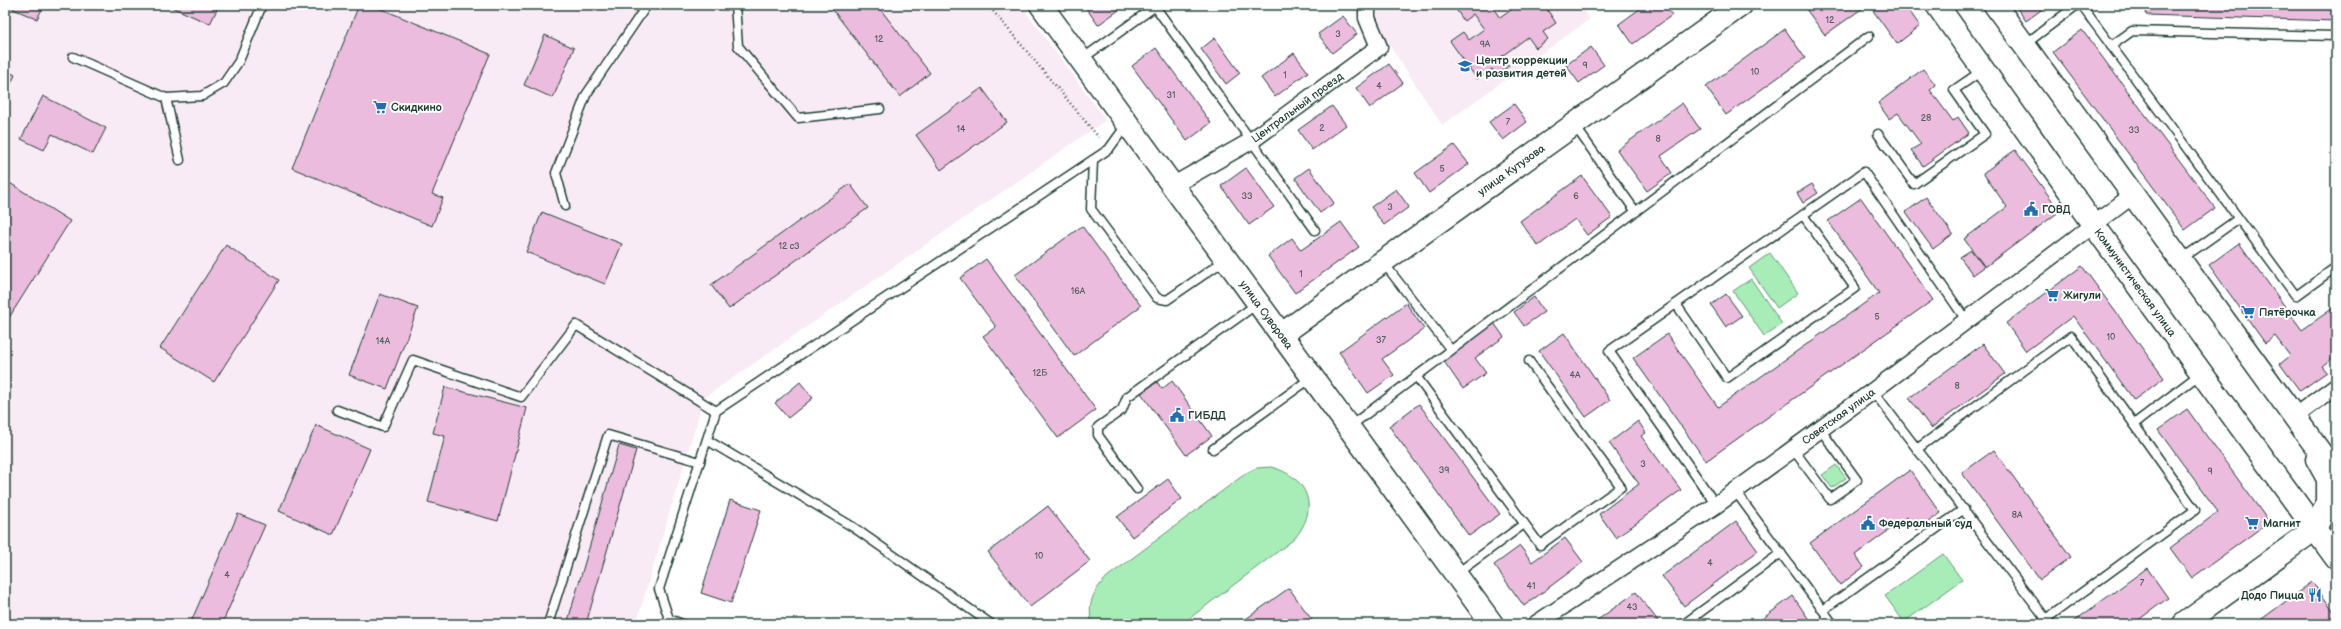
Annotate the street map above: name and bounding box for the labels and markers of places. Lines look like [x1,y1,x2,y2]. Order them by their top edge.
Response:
place label: Центр коррекции и развития детей [1476,54,1568,80]
school or university icon: Центр коррекции и развития детей [1457,58,1473,74]
supermarket icon: Скидкино [372,99,388,115]
place label: Скидкино [391,101,442,114]
public building icon: ГОВД [2023,201,2039,217]
place label: ГОВД [2042,203,2071,216]
supermarket icon: Жигули [2044,287,2060,303]
place label: Жигули [2063,289,2101,302]
supermarket icon: Пятёрочка [2240,304,2256,320]
place label: Пятёрочка [2259,306,2316,319]
public building icon: ГИБДД [1169,407,1185,423]
place label: ГИБДД [1188,409,1226,422]
public building icon: Федеральный суд [1860,515,1876,531]
supermarket icon: Магнит [2244,515,2260,531]
place label: Федеральный суд [1879,517,1973,530]
place label: Магнит [2263,517,2302,530]
restaurant icon: Додо Пицца [2307,587,2323,603]
place label: Додо Пицца [2241,589,2305,602]

